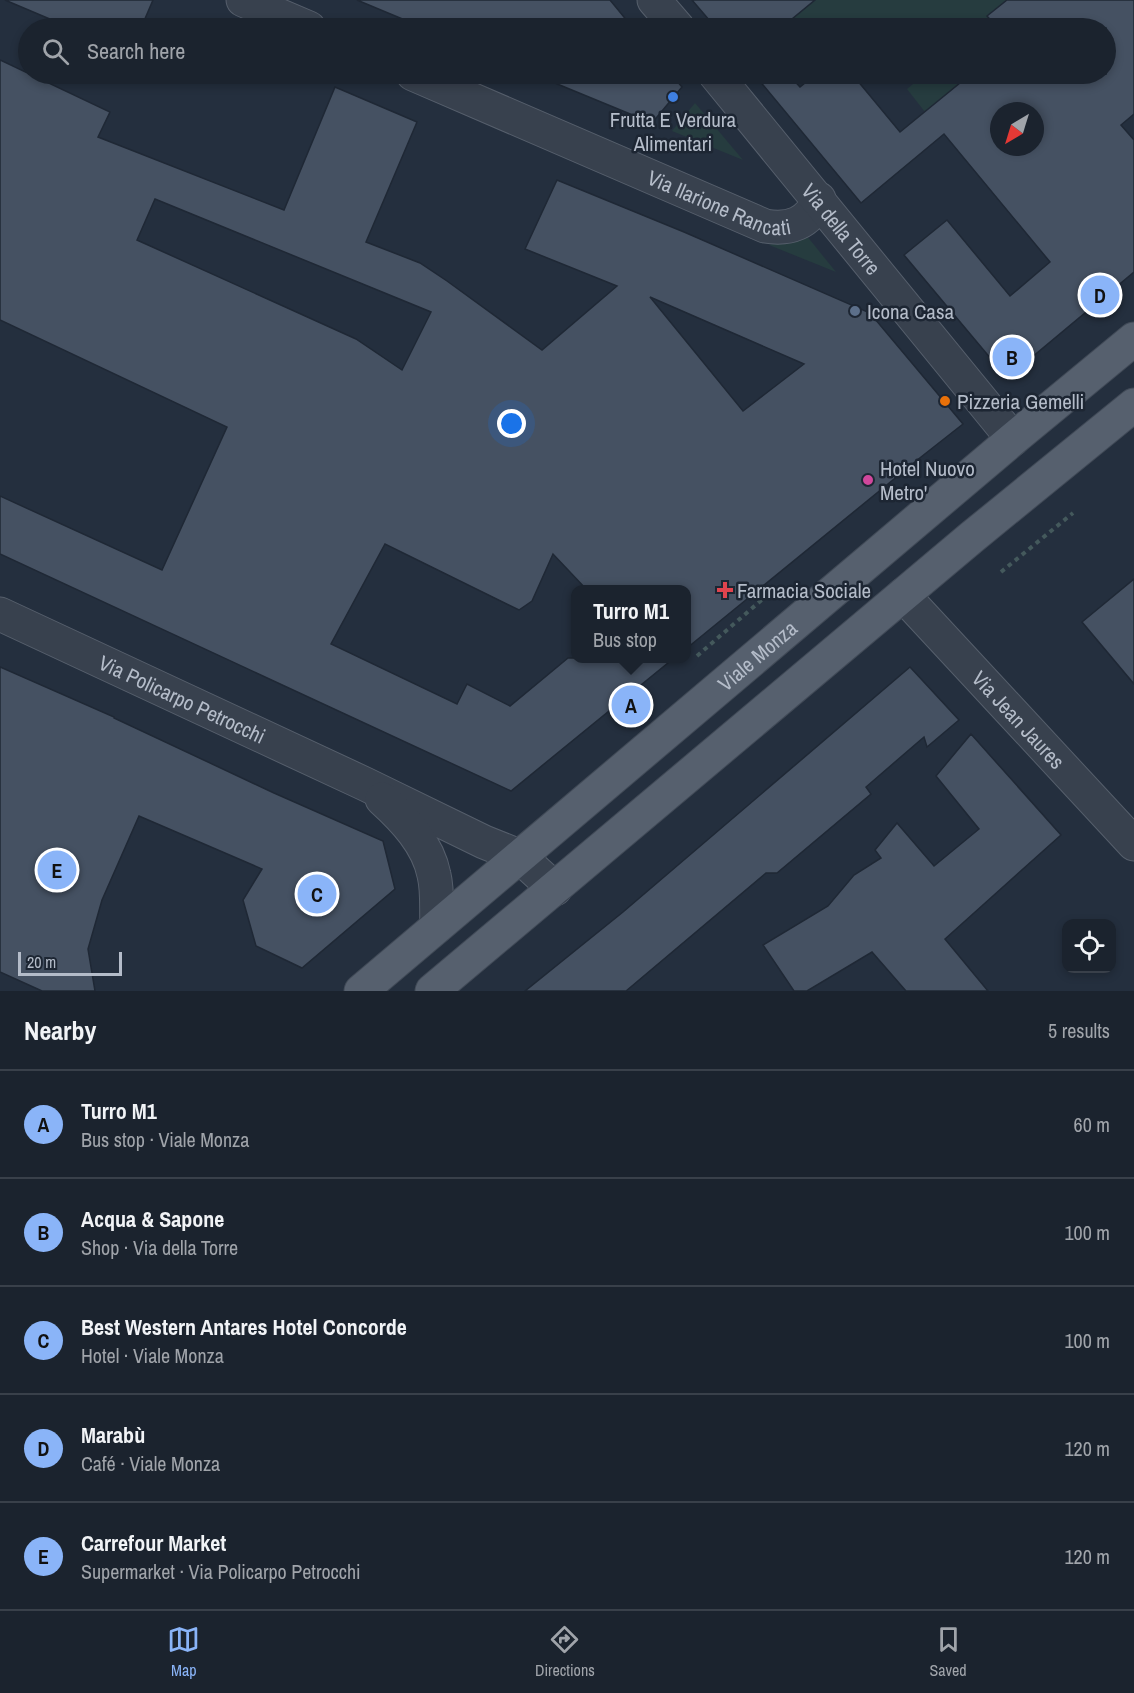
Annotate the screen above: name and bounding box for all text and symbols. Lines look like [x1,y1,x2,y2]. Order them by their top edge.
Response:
search box [18,18,1116,84]
icon: search [39,35,72,68]
text: Search here [87,36,185,66]
marker: Frutta E Verdura Alimentari [666,90,680,104]
north arrow [990,102,1044,156]
place label: Frutta E Verdura Alimentari [610,105,737,158]
street label: Via Ilarione Rancati [643,163,793,242]
street label: Via della Torre [795,177,888,281]
pin: D [1080,272,1120,318]
place label: Icona Casa [867,297,955,326]
marker: Icona Casa [848,304,862,318]
pin: B [992,334,1032,380]
place label: Pizzeria Gemelli [957,387,1084,416]
marker: Pizzeria Gemelli [938,394,952,408]
your location [497,409,526,438]
place label: Hotel Nuovo Metro' [880,454,975,507]
marker: Hotel Nuovo Metro' [861,473,875,487]
place label: Farmacia Sociale [737,576,871,605]
marker: Farmacia Sociale [718,583,732,597]
popup [571,585,691,663]
text: Turro M1 [593,596,669,626]
street label: Viale Monza [711,613,803,698]
text: Bus stop [593,626,657,653]
street label: Via Policarpo Petrocchi [94,648,270,750]
street label: Via Jean Jaures [966,664,1072,775]
pin: A [612,682,650,728]
pin: E [38,848,76,892]
pin: C [298,872,336,916]
map controls [1062,919,1116,973]
button: locate [1062,919,1116,973]
scale bar [18,949,122,977]
text: 20 m [27,951,56,973]
text: Nearby [24,1013,96,1048]
text: 5 results [1048,1017,1110,1044]
text: Turro M1 [81,1096,157,1126]
text: A [38,1111,49,1138]
text: 60 m [1074,1111,1110,1138]
text: Bus stop · Viale Monza [81,1126,249,1153]
text: Acqua & Sapone [81,1204,224,1234]
text: B [38,1219,49,1246]
text: 100 m [1064,1219,1110,1246]
text: Shop · Via della Torre [81,1234,238,1261]
text: Best Western Antares Hotel Concorde [81,1312,407,1342]
text: C [38,1327,49,1354]
text: 100 m [1064,1327,1110,1354]
text: Hotel · Viale Monza [81,1342,224,1369]
text: Marabù [81,1420,145,1450]
text: D [38,1435,49,1462]
text: 120 m [1064,1435,1110,1462]
text: Café · Viale Monza [81,1450,220,1477]
text: Carrefour Market [81,1528,226,1558]
text: E [38,1543,49,1570]
text: 120 m [1064,1543,1110,1570]
text: Supermarket · Via Policarpo Petrocchi [81,1558,361,1585]
tab: Map [167,1623,200,1681]
tab: Directions [535,1623,595,1681]
tab: Saved [929,1623,967,1681]

